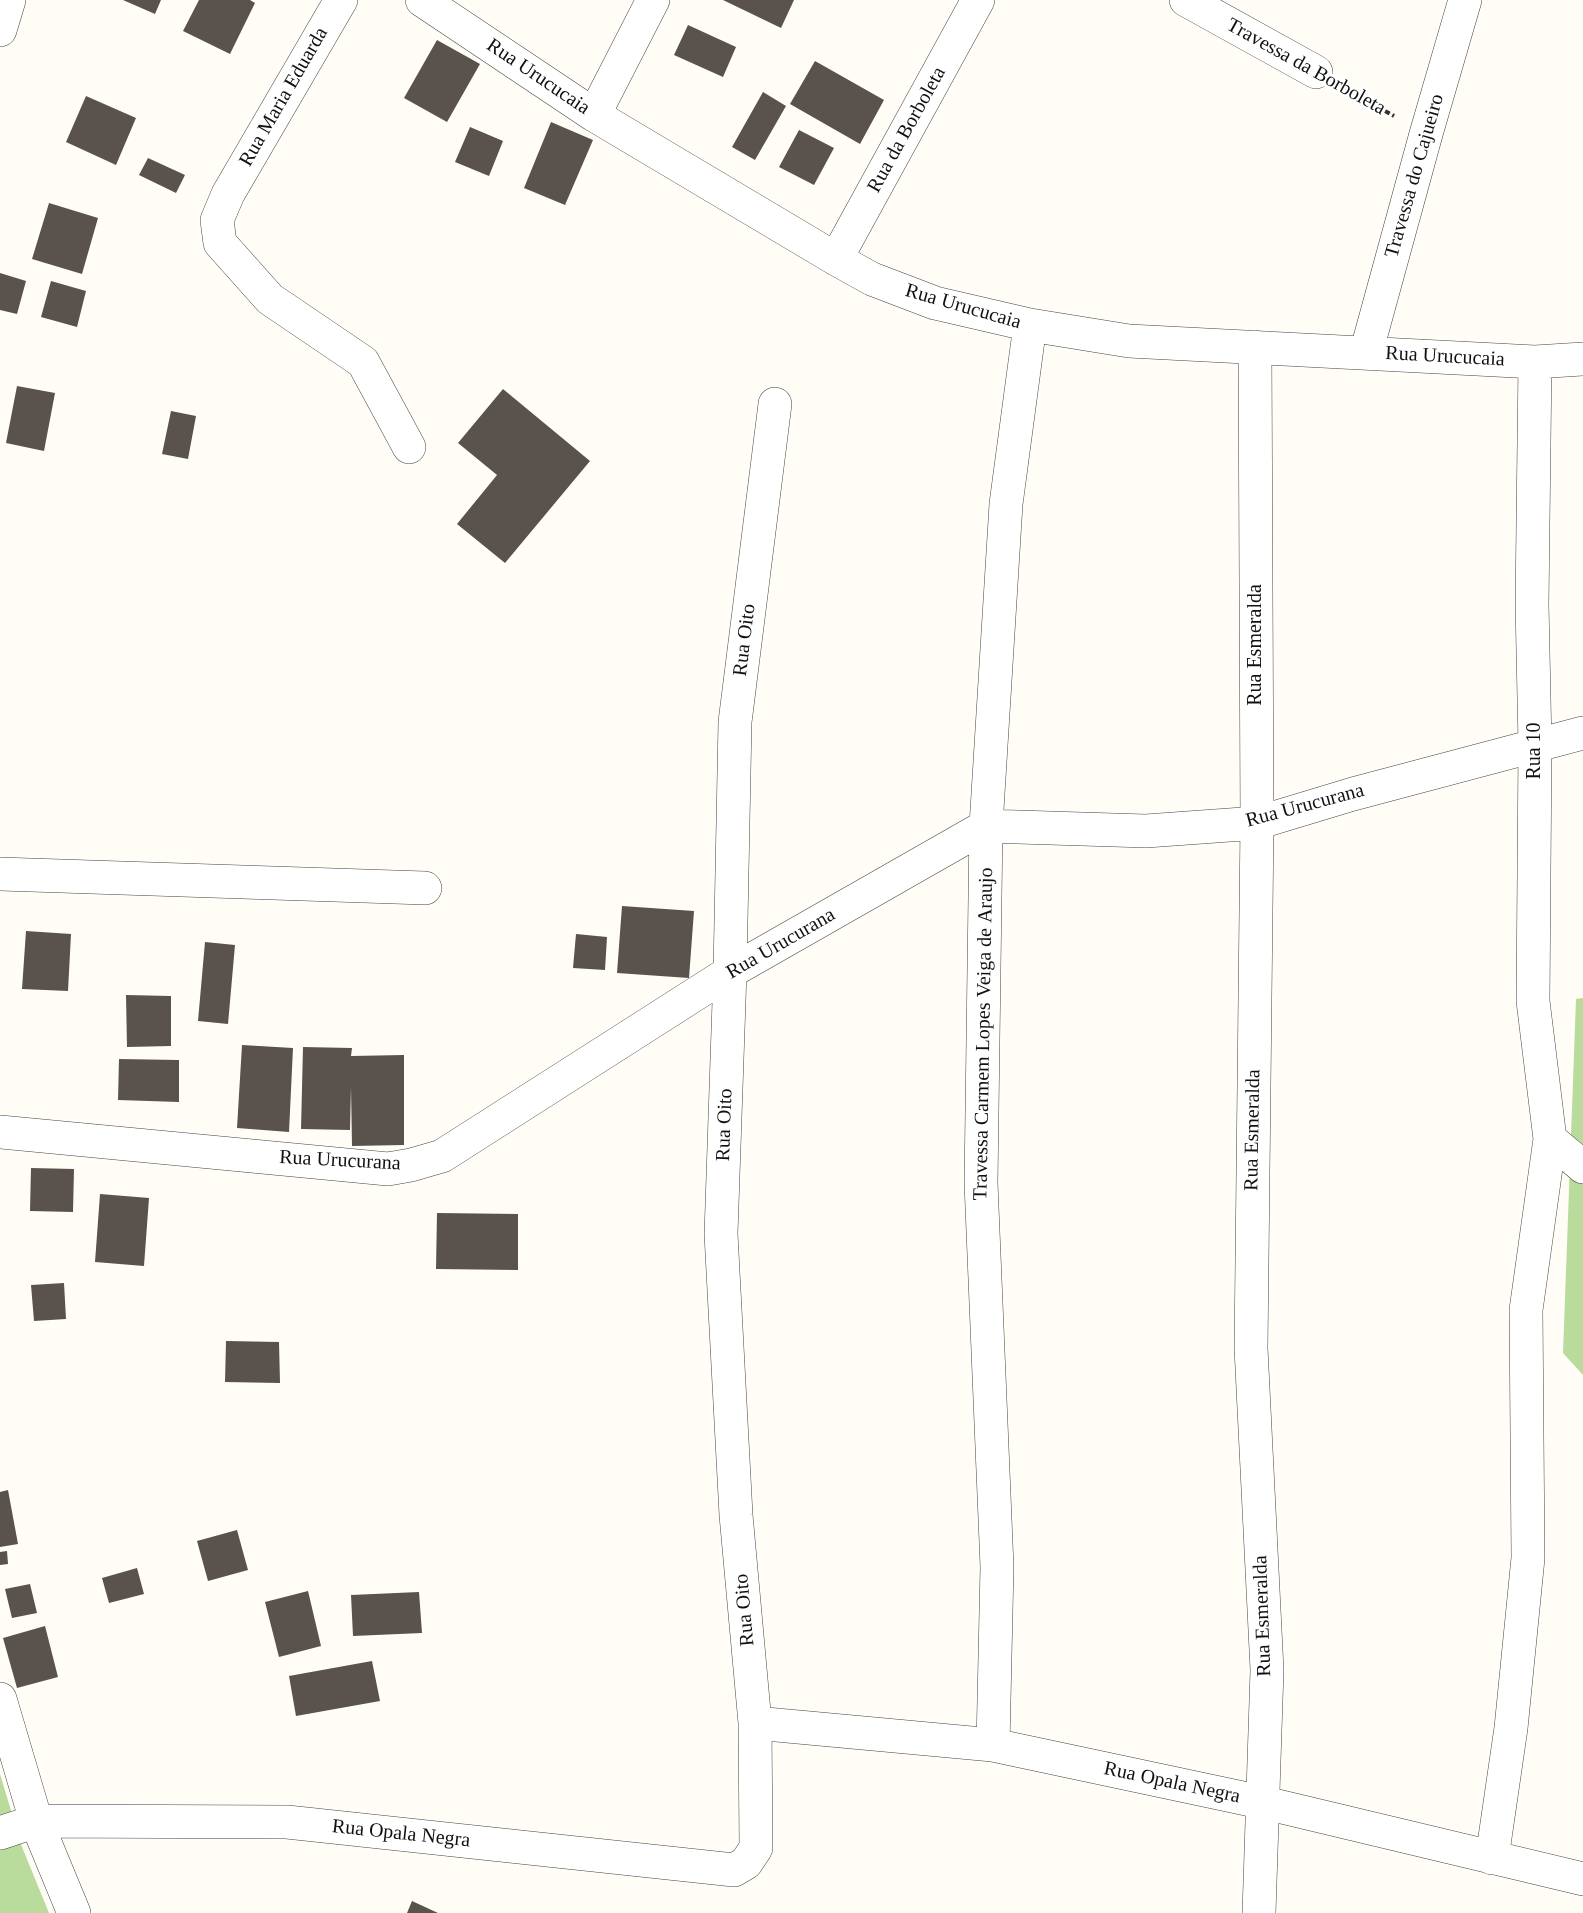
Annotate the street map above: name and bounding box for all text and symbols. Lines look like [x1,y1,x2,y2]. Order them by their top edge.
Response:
street label: Travessa da Borboleta [1222,13,1390,121]
street label: Rua Maria Eduarda [234,23,334,171]
street label: Rua Urucucaia [482,34,594,120]
street label: Rua da Borboleta [863,63,951,197]
street label: Travessa do Cajueiro [1380,91,1450,261]
street label: Rua Urucucaia [902,279,1024,335]
street label: Rua Urucucaia [1385,342,1505,372]
street label: Rua Esmeralda [1244,584,1268,706]
street label: Rua Oito [729,602,761,678]
street label: Rua 10 [1523,722,1547,780]
street label: Rua Urucurana [1243,779,1367,833]
street label: Travessa Carmem Lopes Veiga de Araujo [969,867,999,1201]
street label: Rua Urucurana [722,903,840,985]
street label: Rua Esmeralda [1240,1069,1266,1191]
street label: Rua Oito [712,1088,738,1162]
street label: Rua Urucurana [279,1146,401,1176]
street label: Rua Esmeralda [1249,1555,1277,1677]
street label: Rua Oito [730,1573,760,1647]
street label: Rua Opala Negra [1102,1757,1242,1809]
street label: Rua Opala Negra [331,1815,471,1853]

